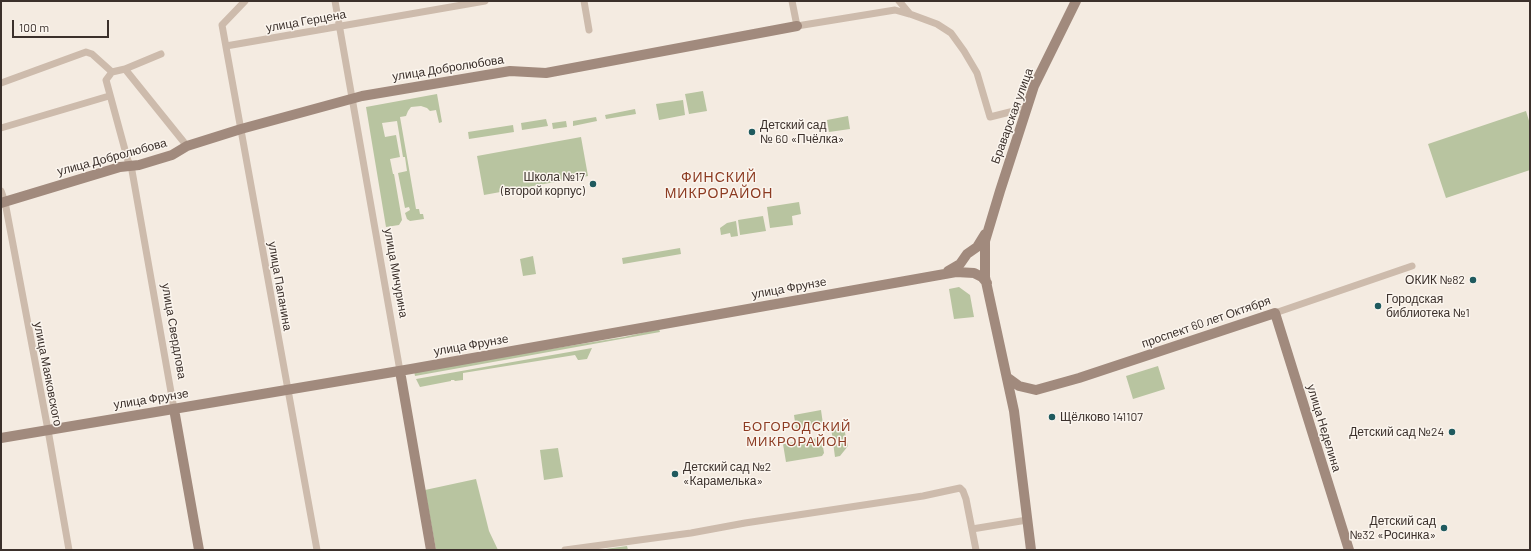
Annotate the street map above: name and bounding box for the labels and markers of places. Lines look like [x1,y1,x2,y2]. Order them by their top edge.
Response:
place label: Детский сад № 60 «Пчёлка» [760,118,844,146]
marker: Детский сад № 60 «Пчёлка» [747,127,757,137]
place label: Школа №17 (второй корпус) [501,170,585,198]
marker: Школа №17 (второй корпус) [588,179,598,189]
place label: ОКИК №82 [1405,273,1465,287]
marker: ОКИК №82 [1468,275,1478,285]
place label: Городская библиотека №1 [1386,292,1470,320]
marker: Городская библиотека №1 [1373,301,1383,311]
place label: Щёлково 141107 [1060,410,1143,424]
marker: Щёлково 141107 [1047,412,1057,422]
place label: Детский сад №24 [1349,425,1444,439]
marker: Детский сад №24 [1447,427,1457,437]
place label: Детский сад №2 «Карамелька» [683,460,771,488]
marker: Детский сад №2 «Карамелька» [670,469,680,479]
place label: Детский сад №32 «Росинка» [1349,514,1436,542]
marker: Детский сад №32 «Росинка» [1439,523,1449,533]

